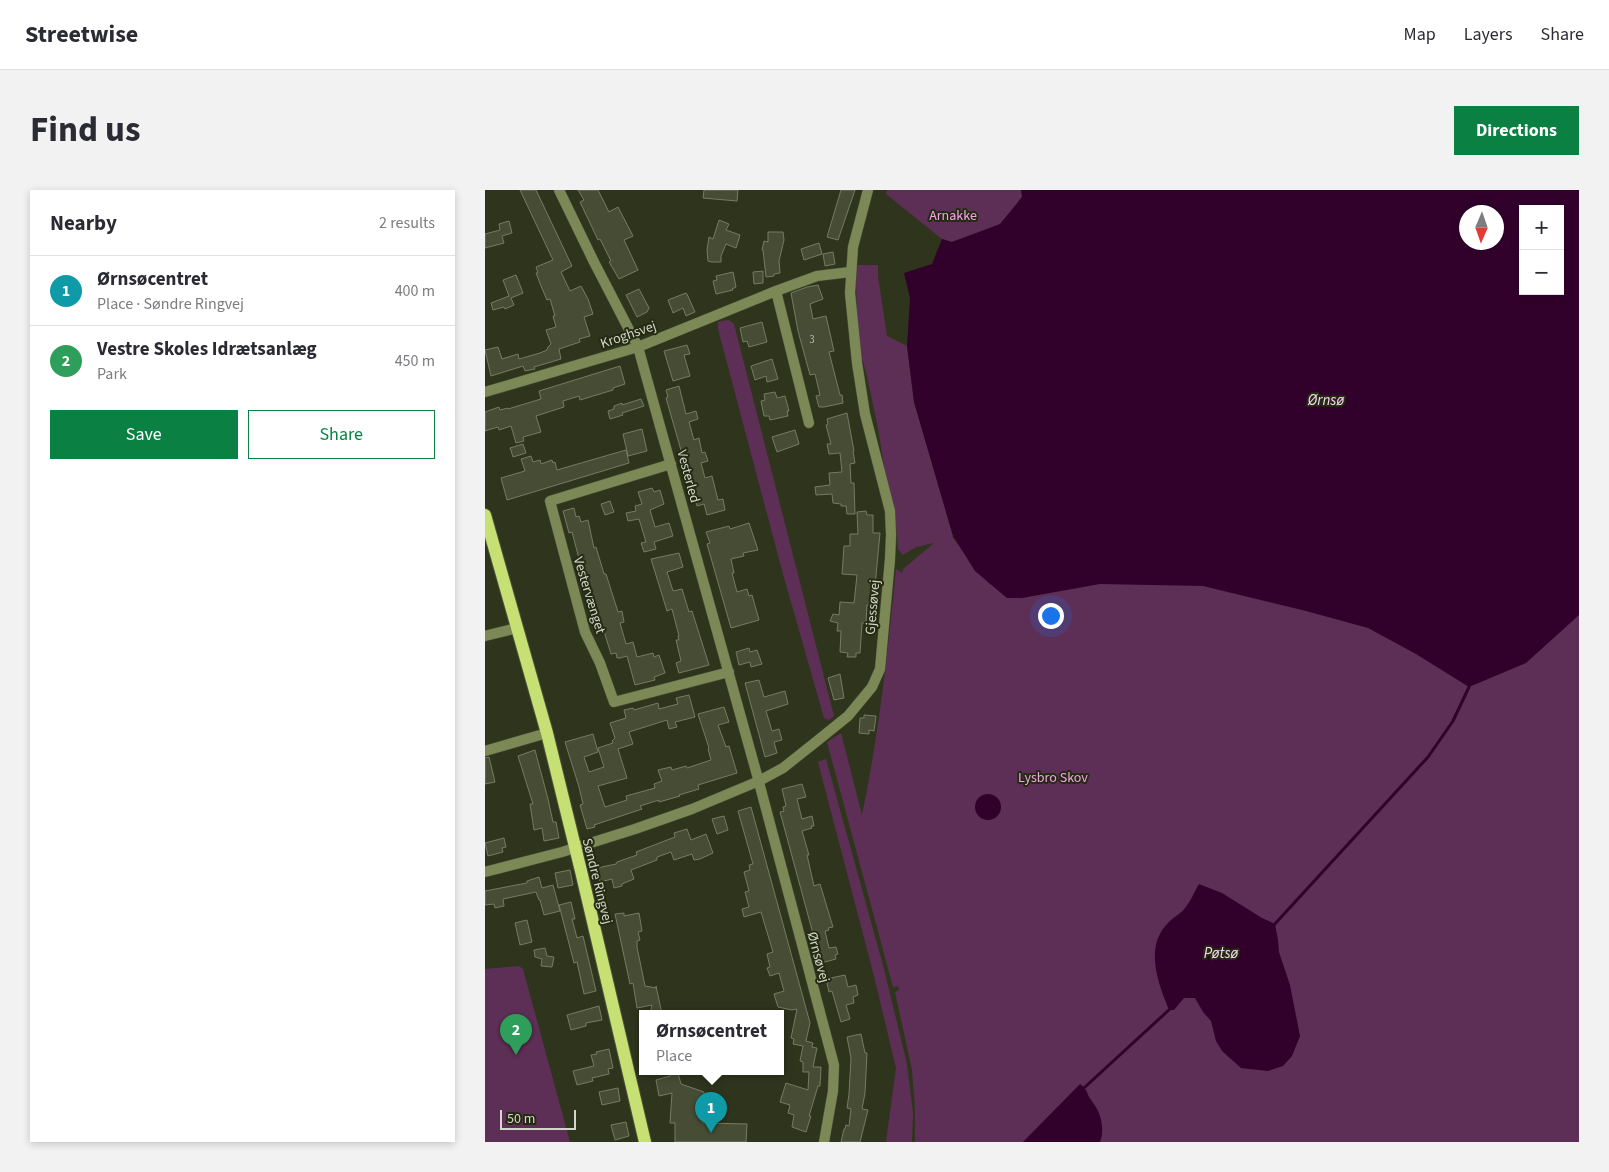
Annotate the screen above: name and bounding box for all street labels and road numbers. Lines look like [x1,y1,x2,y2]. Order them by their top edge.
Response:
street label: Kroghsvej [598,316,659,354]
street label: Vesterled [671,448,705,505]
street label: Vestervænget [568,554,610,636]
street label: Gjessøvej [861,579,885,635]
street label: Søndre Ringvej [577,836,617,926]
street label: Ørnsøvej [802,930,834,985]

